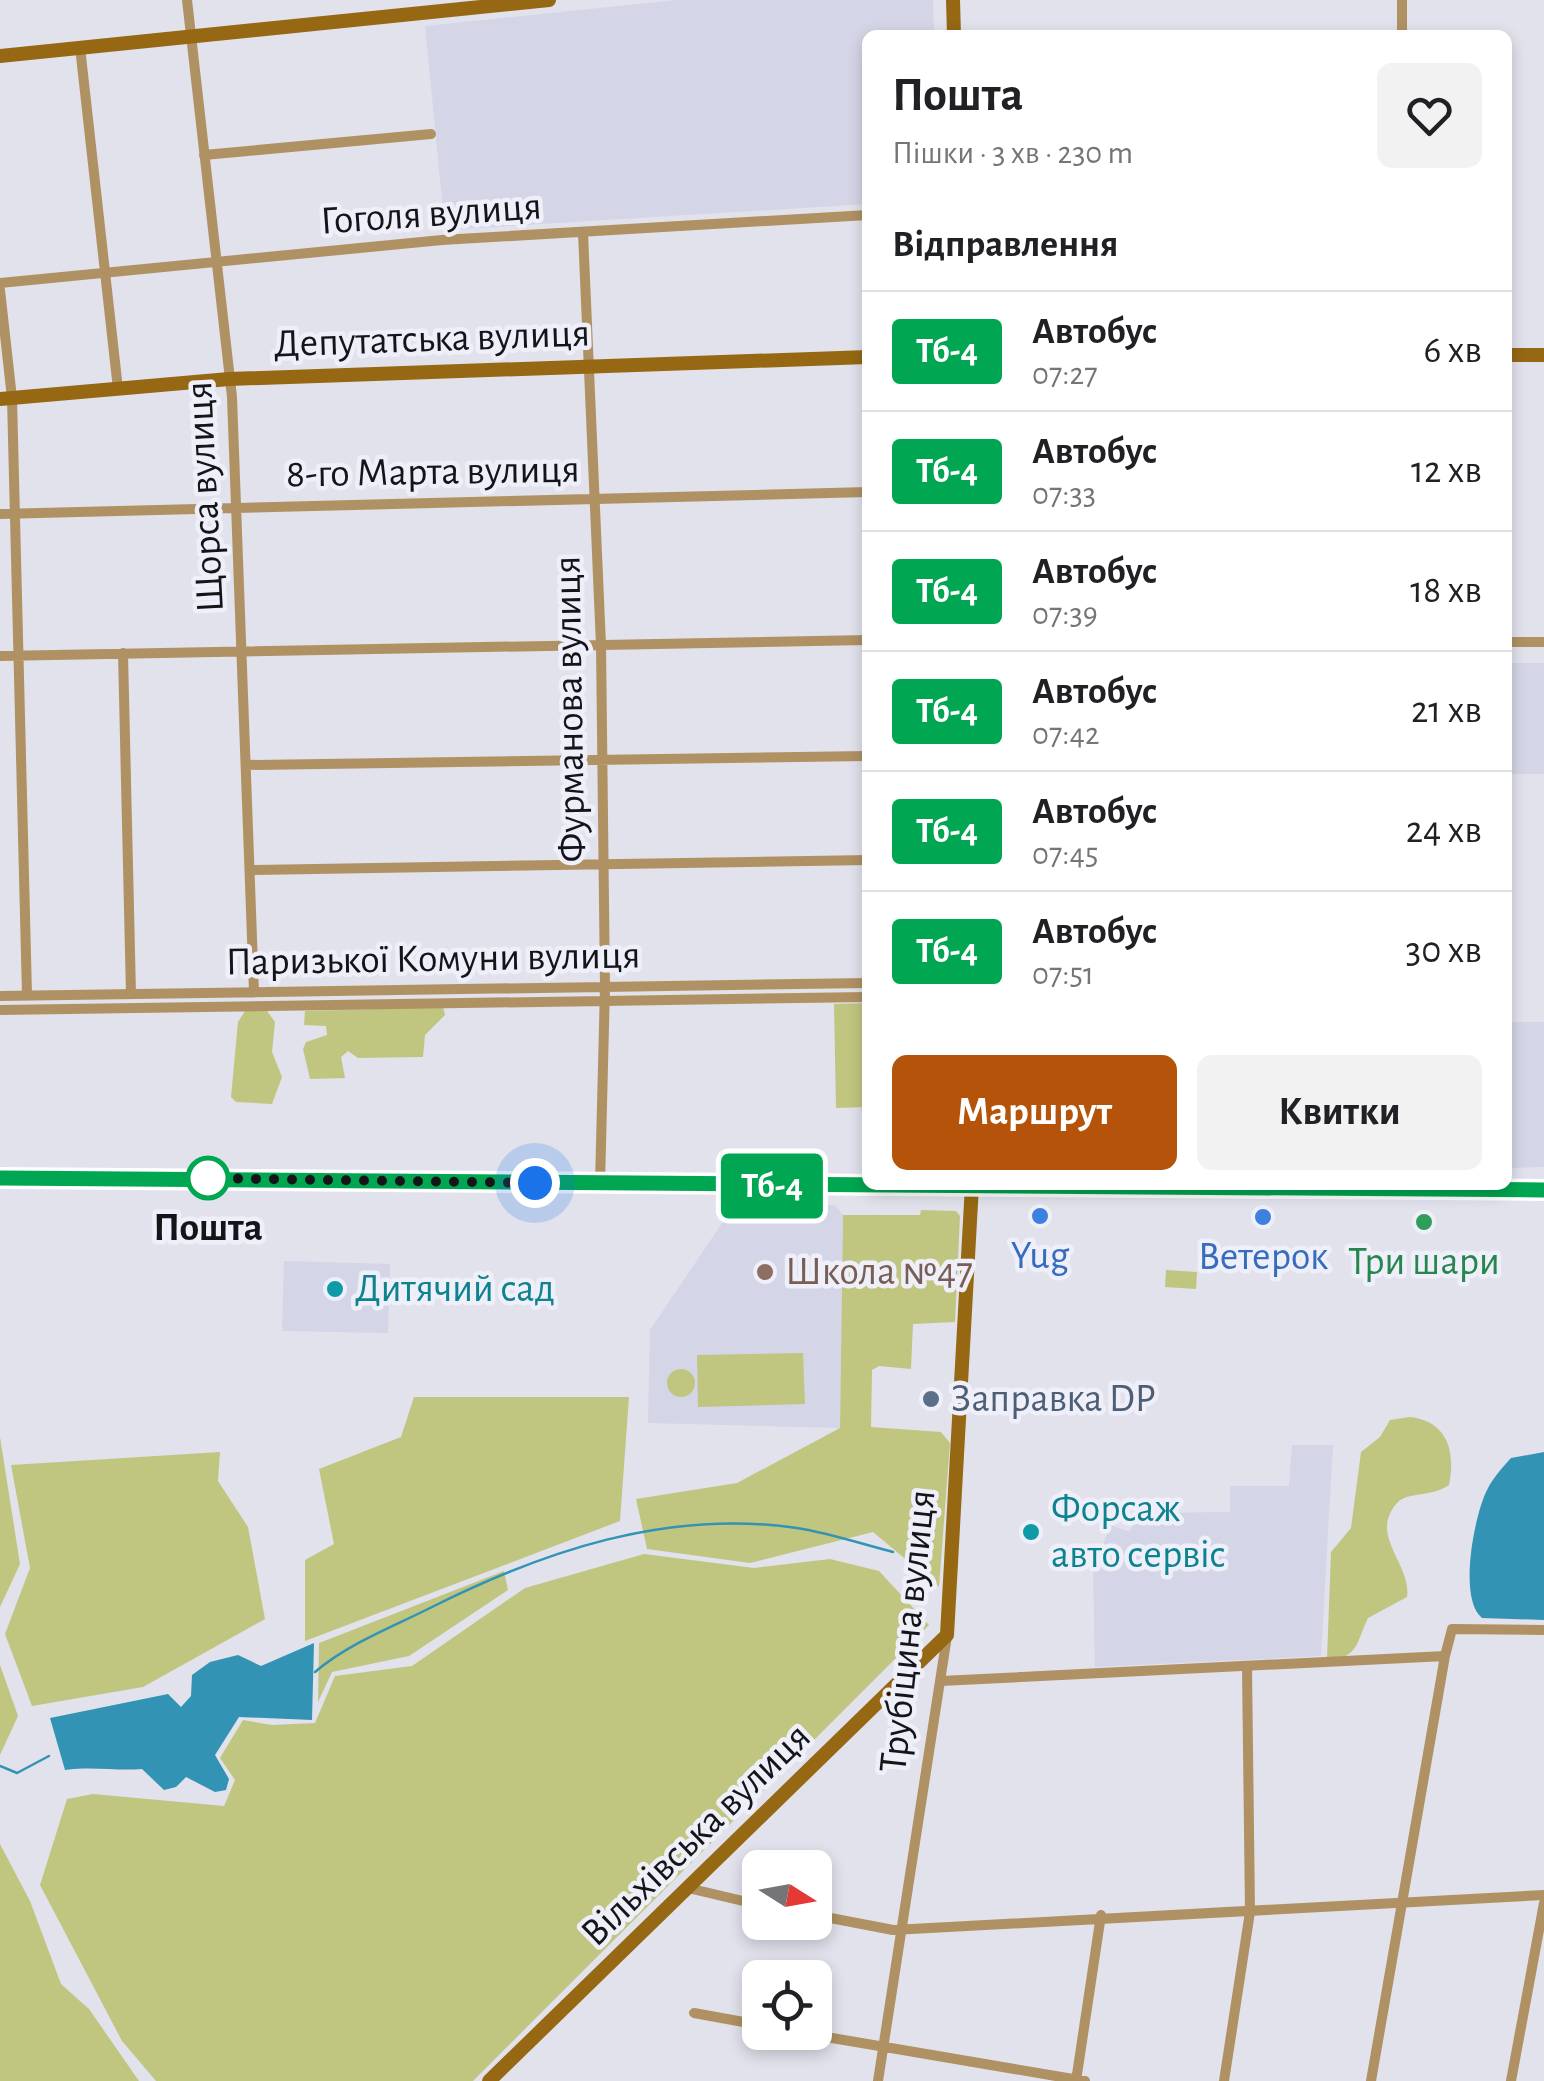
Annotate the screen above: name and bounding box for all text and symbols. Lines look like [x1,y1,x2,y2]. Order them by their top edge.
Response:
button: heart [1377,63,1482,168]
text: Пошта [892,72,1023,120]
text: Пішки · 3 хв · 230 m [892,137,1133,169]
street label: Гоголя вулиця [319,186,543,242]
text: Відправлення [892,226,1118,264]
street label: Депутатська вулиця [273,313,591,365]
text: Автобус [1032,313,1157,351]
text: 6 хв [1423,332,1482,370]
text: Тб-4 [916,334,978,369]
text: 07:27 [1032,358,1097,390]
street label: Щорса вулиця [179,380,231,614]
text: Автобус [1032,433,1157,471]
street label: 8-го Марта вулиця [286,449,580,495]
text: 12 хв [1411,452,1482,490]
text: Тб-4 [916,454,978,489]
text: 07:33 [1032,478,1096,510]
text: Автобус [1032,553,1157,591]
street label: Фурманова вулиця [547,555,593,863]
text: 18 хв [1410,572,1482,610]
text: Тб-4 [916,574,978,609]
text: 07:39 [1032,598,1098,630]
text: Автобус [1032,673,1157,711]
text: 21 хв [1411,692,1482,730]
text: Тб-4 [916,694,978,729]
text: 07:42 [1032,718,1100,750]
text: Автобус [1032,793,1157,831]
text: 24 хв [1406,812,1482,850]
text: Тб-4 [916,814,978,849]
text: 07:45 [1032,838,1098,870]
text: Автобус [1032,913,1157,951]
text: 30 хв [1406,932,1482,970]
text: Тб-4 [916,934,978,969]
street label: Паризької Комуни вулиця [225,935,641,983]
text: 07:51 [1032,958,1094,990]
button: Маршрут [892,1055,1177,1170]
button: Квитки [1197,1055,1482,1170]
line badge: Тб-4 [702,1154,842,1218]
marker: Пошта [187,1157,229,1199]
your location [510,1158,560,1208]
text: Тб-4 [741,1169,803,1204]
marker: Yug [1029,1205,1051,1227]
marker: Ветерок [1252,1206,1274,1228]
place label: Пошта [153,1208,263,1248]
marker: Три шари [1413,1211,1435,1233]
place label: Yug [1011,1236,1070,1276]
place label: Ветерок [1198,1237,1328,1277]
place label: Три шари [1348,1242,1500,1282]
place label: Школа №47 [785,1252,973,1292]
marker: Школа №47 [754,1261,776,1283]
place label: Дитячий сад [355,1269,555,1309]
marker: Дитячий сад [324,1278,346,1300]
place label: Заправка DP [951,1379,1156,1419]
marker: Заправка DP [920,1388,942,1410]
street label: Трубіцина вулиця [873,1488,943,1774]
place label: Форсаж авто сервіс [1051,1489,1226,1575]
marker: Форсаж авто сервіс [1020,1521,1042,1543]
street label: Вільхівська вулиця [574,1716,818,1954]
north arrow [742,1850,832,1940]
map controls [742,1850,832,2050]
button: locate [742,1960,832,2050]

